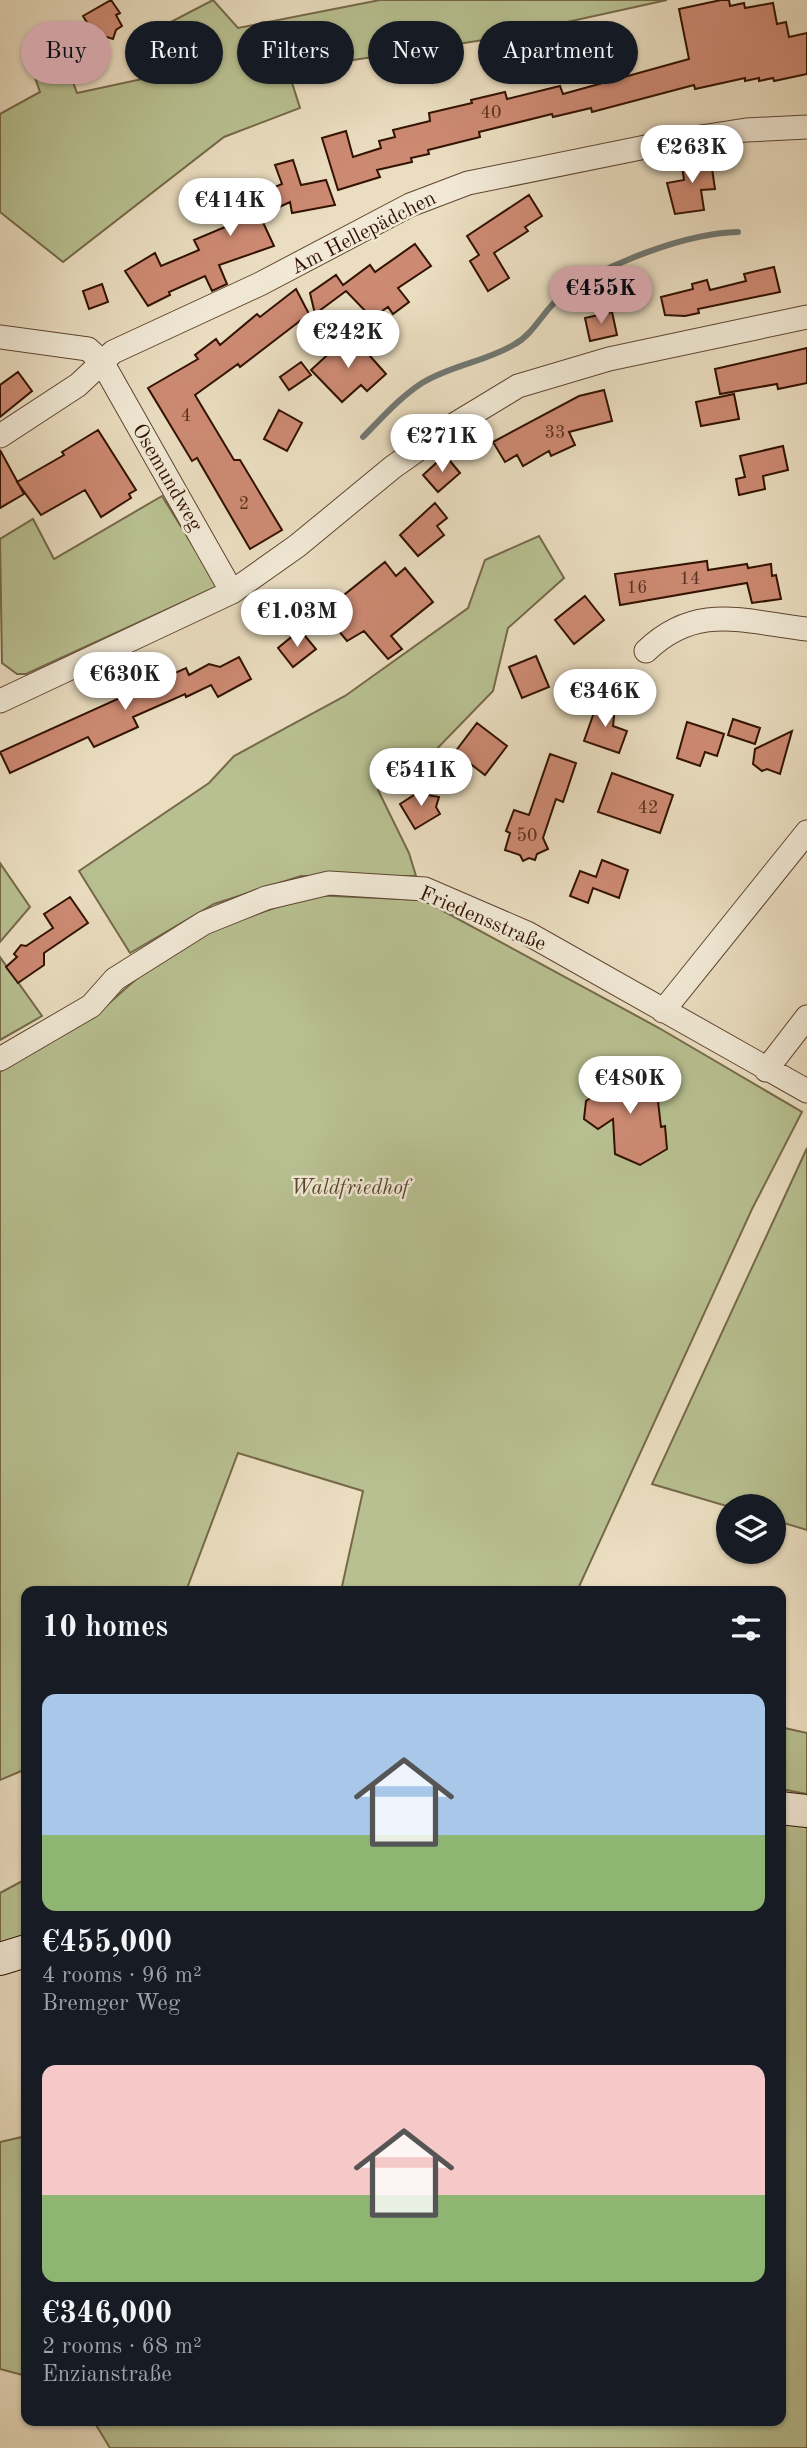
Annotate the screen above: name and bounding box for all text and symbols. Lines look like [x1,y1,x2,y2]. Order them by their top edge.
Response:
chip: Buy [21,21,111,84]
chip: Rent [125,21,223,84]
chip: Filters [237,21,354,84]
chip: New [368,21,464,84]
chip: Apartment [478,21,638,84]
house number: 40 [481,104,501,122]
pin: €263K [643,125,741,185]
text: €263K [656,136,728,159]
pin: €414K [181,178,279,238]
street label: Am Hellepädchen [288,188,440,279]
text: €414K [194,189,266,212]
pin: €455K [552,266,650,326]
text: €455K [565,277,637,300]
pin: €242K [299,310,397,370]
text: €242K [312,321,384,344]
house number: 4 [181,407,191,425]
pin: €271K [393,414,491,474]
street label: Osemundweg [128,421,206,536]
house number: 33 [545,424,565,442]
text: €271K [406,425,478,448]
house number: 2 [239,495,249,513]
house number: 14 [680,570,700,588]
house number: 16 [627,579,647,597]
pin: €1.03M [240,590,354,649]
text: €1.03M [257,600,337,623]
pin: €630K [76,652,174,712]
text: €630K [89,663,161,686]
pin: €346K [556,670,654,729]
text: €346K [569,680,641,703]
pin: €541K [372,748,470,808]
text: €541K [385,759,457,782]
house number: 42 [638,799,658,817]
house number: 50 [517,827,537,845]
street label: Friedensstraße [416,883,549,955]
pin: €480K [581,1056,679,1116]
text: €480K [594,1067,666,1090]
park label: Waldfriedhof [290,1178,413,1199]
map controls [716,1494,786,1564]
button: layers [716,1494,786,1564]
icon: filters [727,1609,765,1647]
text: 10 homes [42,1613,168,1643]
icon: home [341,1739,467,1865]
text: €455,000 [42,1928,172,1958]
text: 4 rooms · 96 m² [42,1964,202,1987]
text: Bremger Weg [42,1992,180,2015]
icon: home [341,2110,467,2236]
text: €346,000 [42,2299,172,2329]
text: 2 rooms · 68 m² [42,2335,202,2358]
text: Enzianstraße [42,2363,172,2386]

